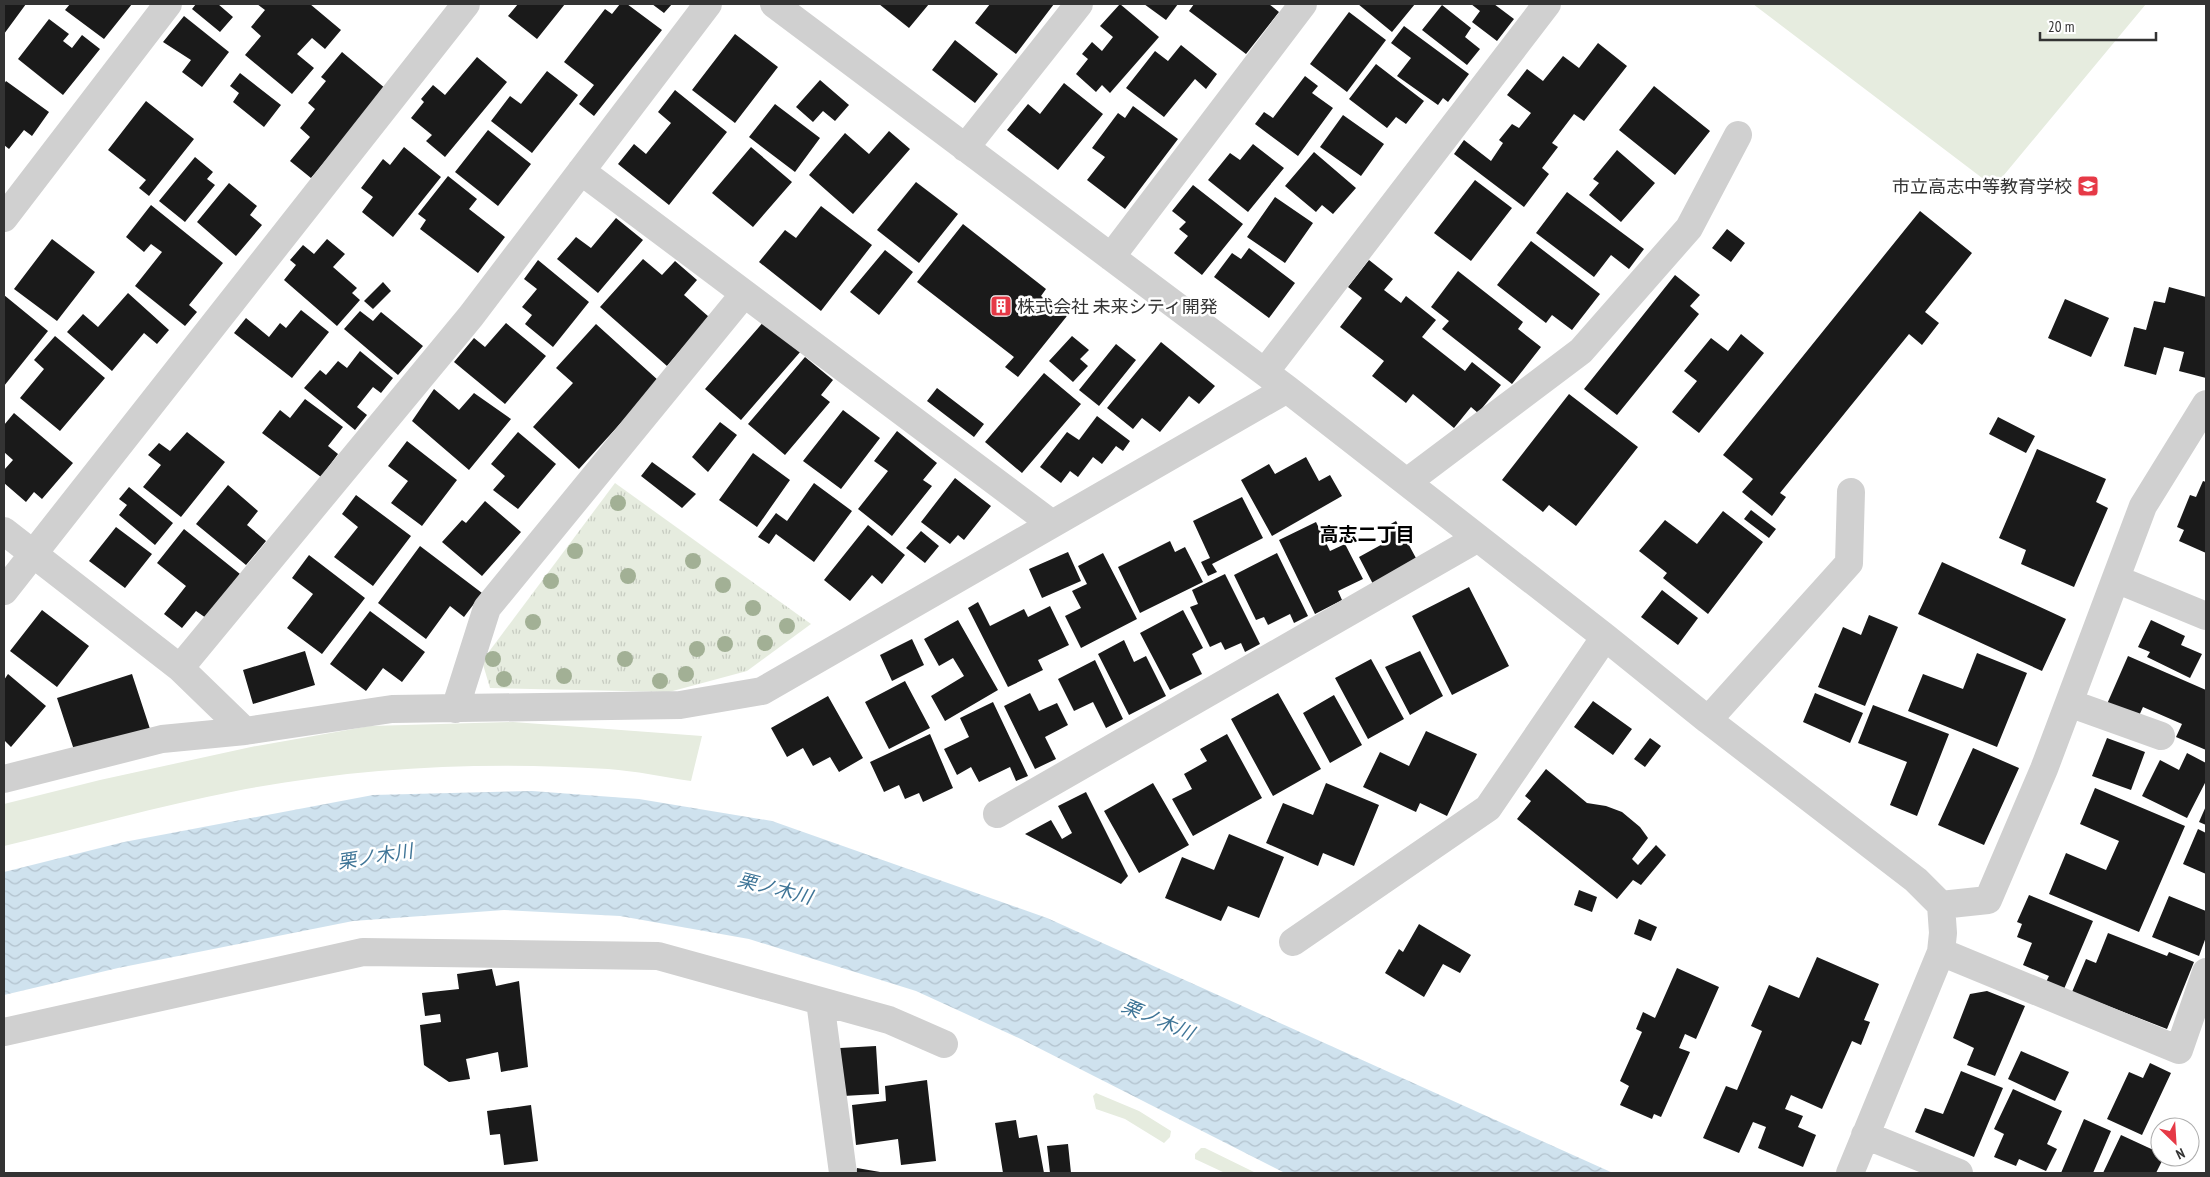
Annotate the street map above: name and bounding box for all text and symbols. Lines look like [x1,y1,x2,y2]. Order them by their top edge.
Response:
scale bar [2040,10,2156,42]
text: 20 m [2048,17,2074,36]
school or university icon: 市立高志中等教育学校 [2076,174,2100,198]
place label: 市立高志中等教育学校 [1892,175,2072,198]
building icon: 株式会社 未来シティ開発 [989,294,1013,318]
place label: 株式会社 未来シティ開発 [1017,295,1218,318]
district label: 高志二丁目 [1319,522,1415,546]
water label: 栗ノ木川 [336,838,416,874]
water label: 栗ノ木川 [735,867,817,909]
water label: 栗ノ木川 [1118,993,1200,1046]
north arrow [2150,1117,2200,1167]
text: N [2173,1144,2188,1164]

